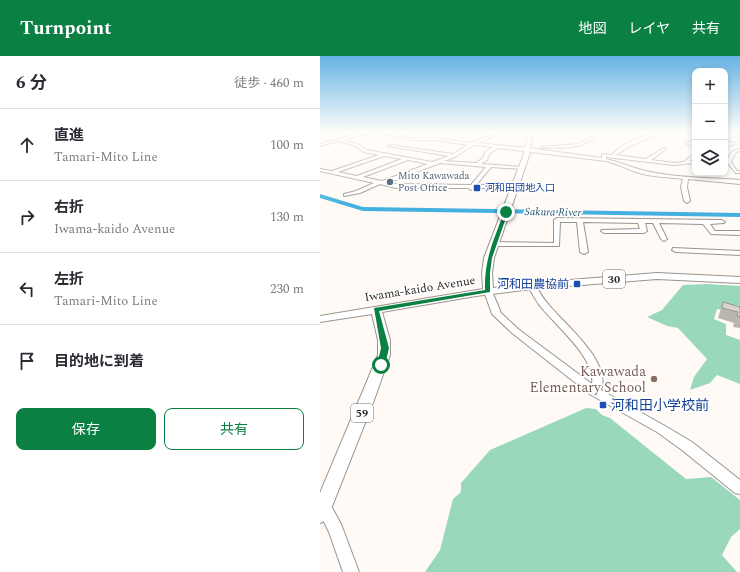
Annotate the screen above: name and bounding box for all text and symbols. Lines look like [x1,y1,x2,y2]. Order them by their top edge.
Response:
text: Turnpoint [20,14,112,43]
text: 地図 [578,18,606,39]
text: レイヤ [628,18,670,39]
text: 共有 [692,18,720,39]
map controls [692,68,728,176]
button: + [692,68,728,104]
text: 6 分 [16,70,47,96]
text: 徒歩 · 460 m [234,73,304,93]
button: − [692,104,728,140]
text: 直進 [54,124,84,147]
icon: ahead [16,134,38,156]
text: 100 m [270,135,304,155]
button: layers [692,140,728,176]
text: Tamari-Mito Line [54,147,158,167]
place label: Mito Kawawada Post Office [398,168,469,196]
marker: Mito Kawawada Post Office [385,177,395,187]
place label: 河和田団地入口 [485,180,555,196]
marker: 河和田団地入口 [472,183,482,193]
text: 右折 [54,196,84,219]
route end [497,203,515,221]
water label: Sakura River [524,203,582,221]
icon: right [16,206,38,228]
text: 130 m [270,207,304,227]
text: Iwama-kaido Avenue [54,219,175,239]
text: 左折 [54,268,84,291]
road number: 30 [603,270,625,288]
street label: Iwama-kaido Avenue [363,271,477,307]
place label: 河和田農協前 [497,275,569,294]
icon: left [16,278,38,300]
text: 230 m [270,279,304,299]
marker: 河和田農協前 [572,279,582,289]
text: Tamari-Mito Line [54,291,158,311]
icon: arrive [16,350,38,372]
text: 目的地に到着 [54,350,144,373]
route start [372,356,390,374]
place label: Kawawada Elementary School [530,361,646,398]
marker: Kawawada Elementary School [649,374,659,384]
place label: 河和田小学校前 [611,395,709,416]
marker: 河和田小学校前 [598,400,608,410]
road number: 59 [351,404,373,422]
button: 保存 [16,408,156,450]
button: 共有 [164,408,304,450]

